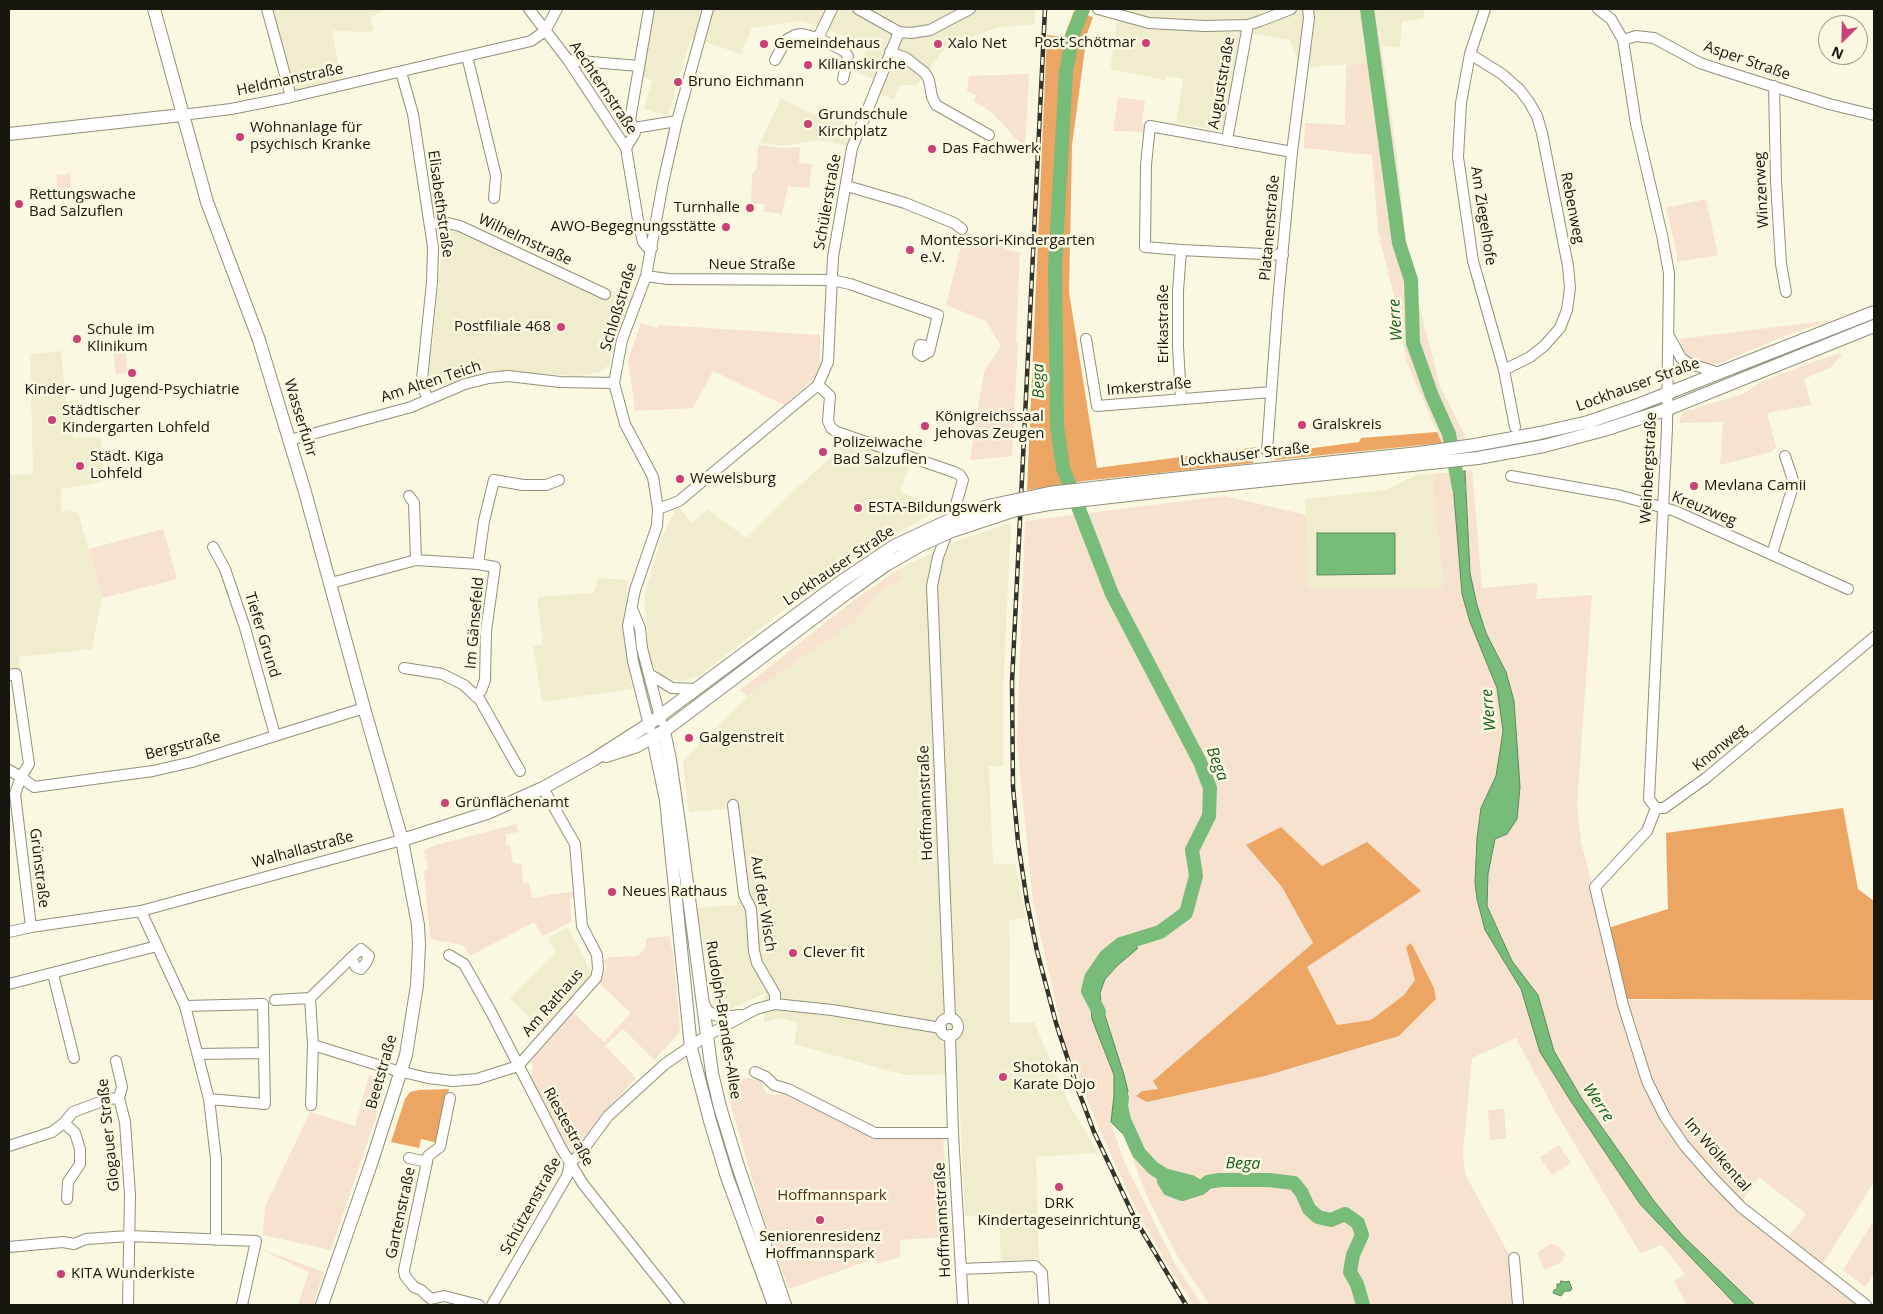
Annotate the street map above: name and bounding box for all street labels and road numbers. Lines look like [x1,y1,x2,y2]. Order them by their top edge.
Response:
street label: Auguststraße [1205,36,1239,130]
street label: Aechternstraße [565,38,641,138]
street label: Asper Straße [1701,38,1793,84]
street label: Heldmanstraße [235,60,345,100]
street label: Elisabethstraße [424,149,456,259]
street label: Winzerweg [1751,151,1773,229]
street label: Schülerstraße [811,153,845,251]
street label: Am Ziegelhofe [1466,165,1500,267]
street label: Rebenweg [1556,171,1588,245]
street label: Platanenstraße [1256,174,1284,282]
street label: Wilhelmstraße [475,210,575,270]
street label: Neue Straße [708,256,796,274]
street label: Schloßstraße [597,261,641,353]
street label: Erikastraße [1155,284,1173,364]
street label: Lockhauser Straße [1574,354,1702,416]
street label: Am Alten Teich [379,357,483,407]
street label: Imkerstraße [1106,374,1192,400]
street label: Wasserfuhr [280,377,320,459]
street label: Weinbergstraße [1637,412,1661,524]
street label: Lockhauser Straße [1179,439,1311,471]
street label: Kreuzweg [1669,488,1739,530]
street label: Lockhauser Straße [780,522,898,610]
street label: Im Gänsefeld [462,576,488,670]
street label: Tiefer Grund [240,590,284,680]
street label: Knonweg [1689,721,1751,775]
street label: Bergstraße [143,728,223,764]
street label: Hoffmannstraße [915,745,937,861]
street label: Grünstraße [25,827,53,909]
street label: Walhallastraße [250,828,356,872]
street label: Auf der Wisch [747,855,779,953]
street label: Rudolph-Brandes-Allee [702,939,744,1101]
street label: Am Rathaus [519,965,587,1041]
street label: Beetstraße [363,1033,401,1111]
street label: Glogauer Straße [94,1078,124,1192]
street label: Riestestraße [539,1085,597,1169]
street label: Im Wölkental [1680,1115,1754,1195]
street label: Schützenstraße [497,1154,565,1258]
street label: Hoffmannstraße [931,1162,955,1278]
street label: Gartenstraße [383,1166,419,1260]

